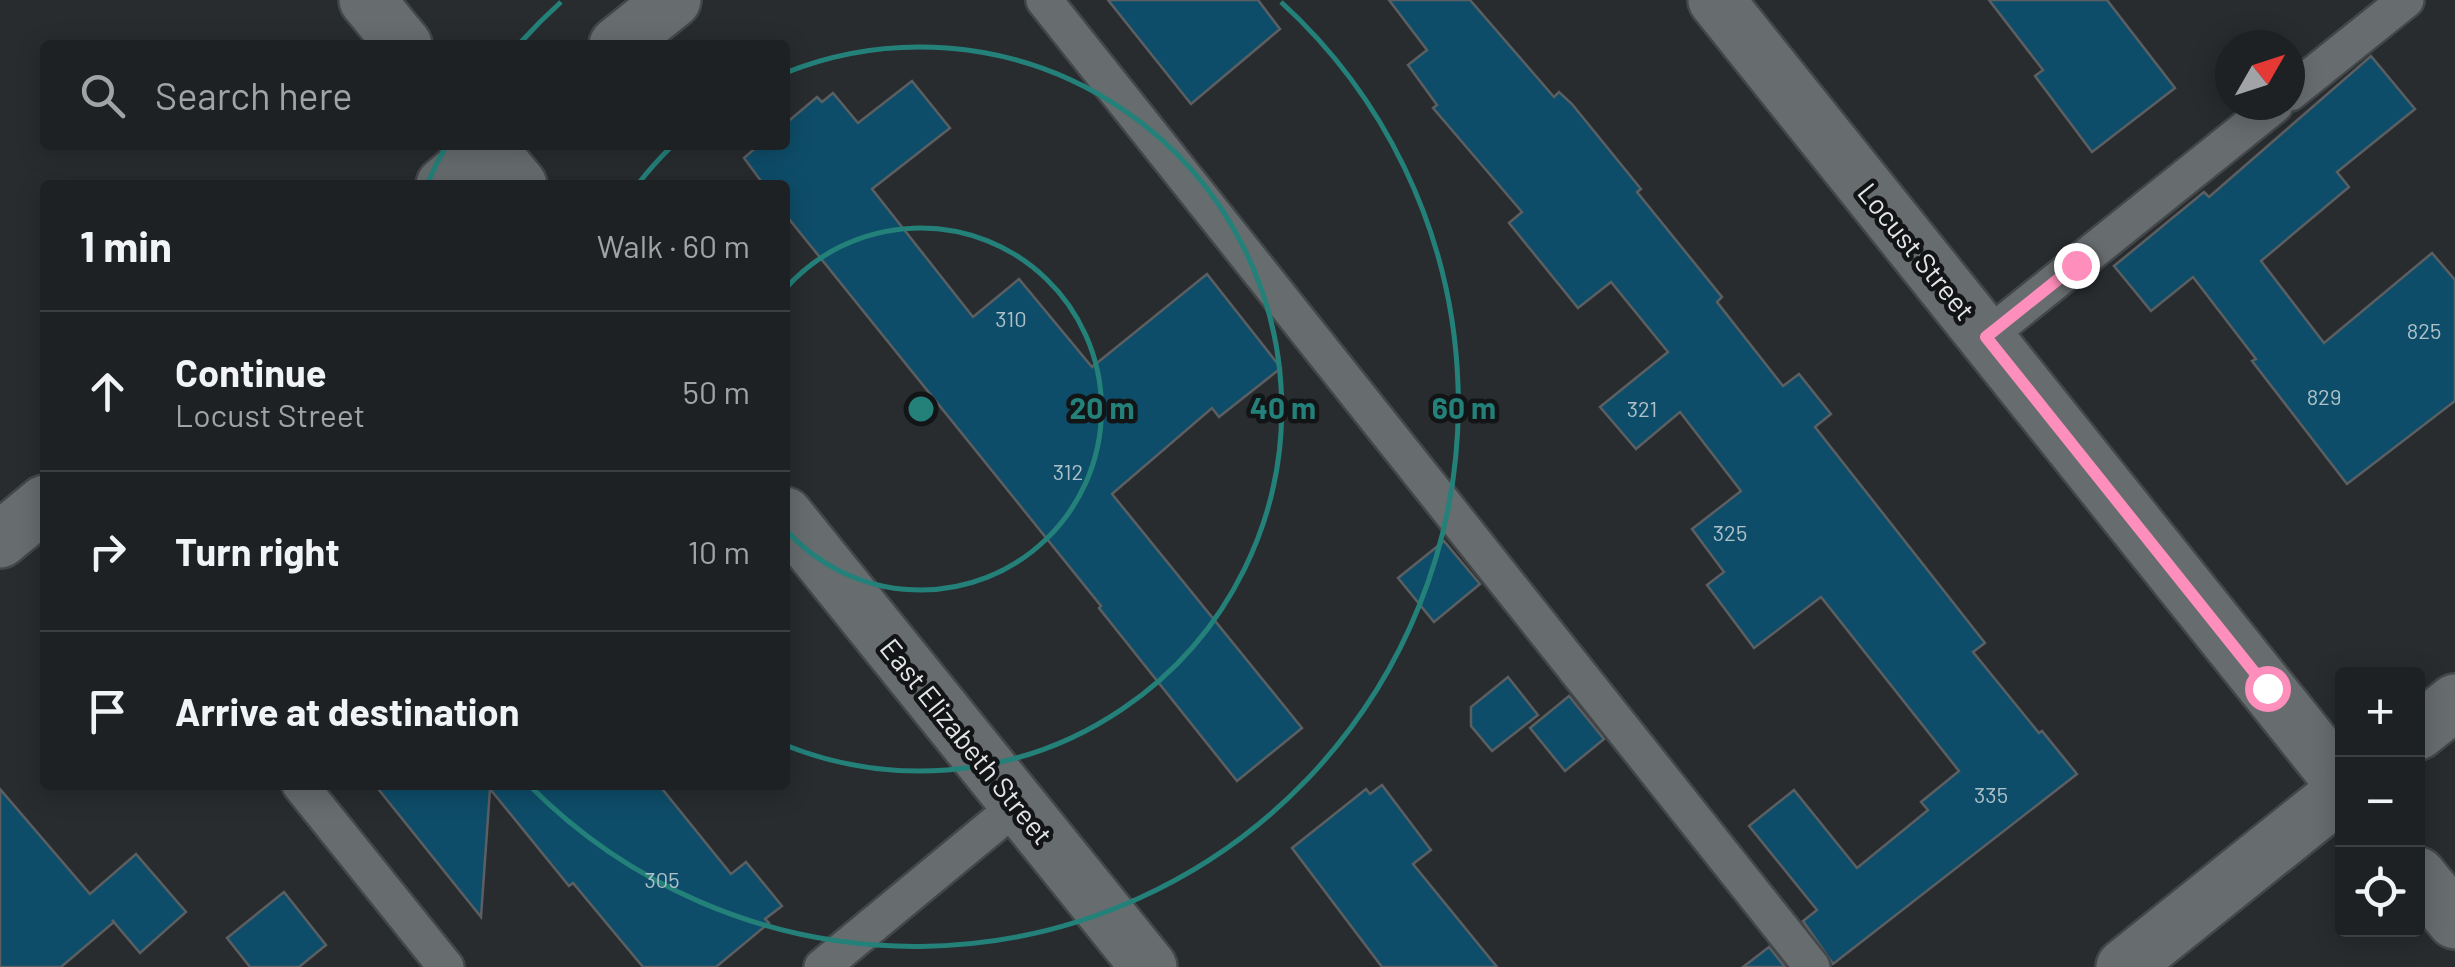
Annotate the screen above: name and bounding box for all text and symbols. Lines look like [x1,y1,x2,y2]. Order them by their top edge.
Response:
north arrow [2215,30,2305,120]
search box [40,40,790,150]
icon: search [75,68,130,123]
text: Search here [155,72,353,118]
street label: Locust Street [1851,176,1983,326]
text: 1 min [80,220,172,270]
text: Walk · 60 m [597,226,750,264]
route end [2054,243,2100,289]
house number: 310 [995,305,1027,331]
house number: 825 [2407,317,2441,343]
text: Continue [175,349,326,395]
icon: ahead [80,364,135,419]
text: 50 m [683,372,750,410]
house number: 829 [2307,383,2341,409]
text: 20 m [1070,389,1134,425]
text: 40 m [1250,389,1316,425]
text: 60 m [1432,389,1496,425]
centre of rings [903,391,939,427]
text: Locust Street [175,395,365,433]
house number: 321 [1627,395,1657,421]
house number: 312 [1053,458,1083,484]
house number: 325 [1713,519,1747,545]
icon: right [80,524,135,579]
text: Turn right [175,528,340,574]
text: 10 m [688,532,750,570]
street label: East Elizabeth Street [874,631,1060,851]
route start [2245,666,2291,712]
map controls [2335,667,2425,937]
button: + [2335,667,2425,757]
icon: arrive [80,684,135,739]
text: Arrive at destination [175,688,520,734]
button: − [2335,757,2425,847]
house number: 335 [1974,781,2008,807]
button: locate [2335,847,2425,937]
house number: 305 [644,866,680,892]

